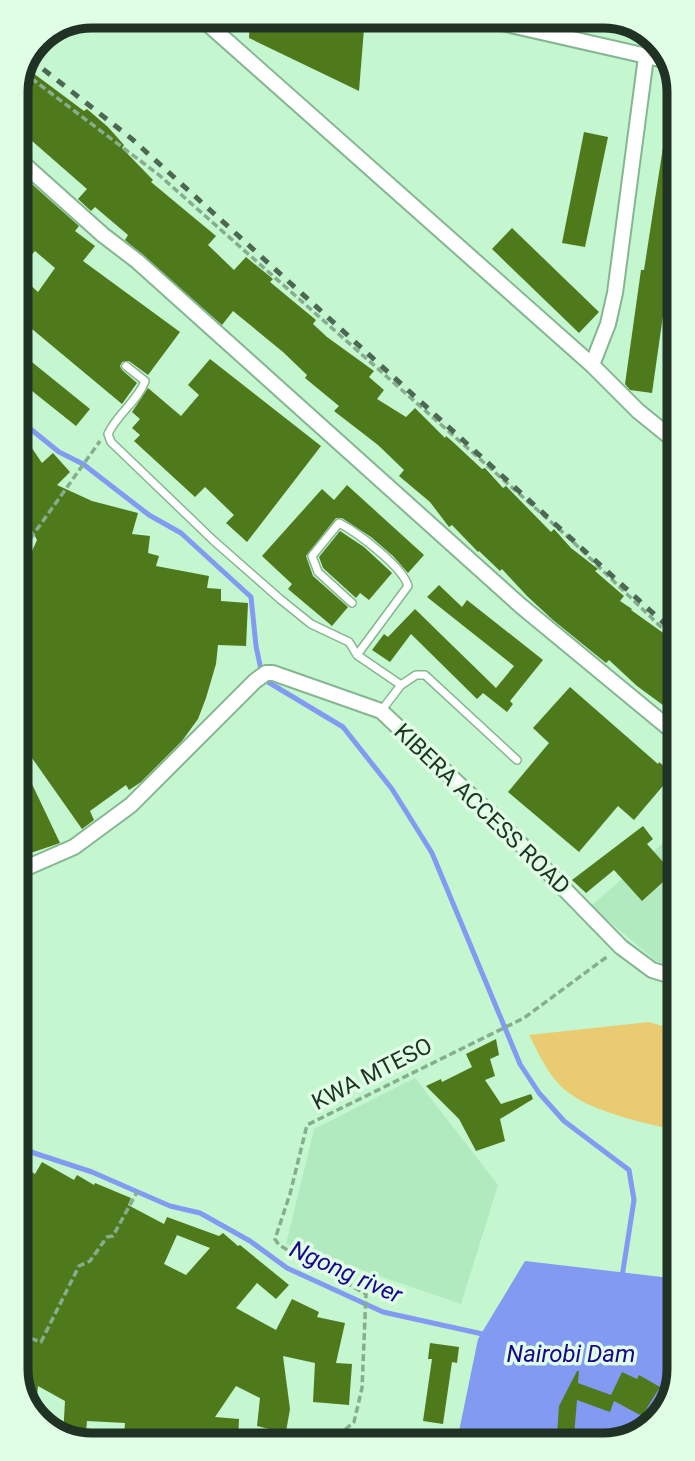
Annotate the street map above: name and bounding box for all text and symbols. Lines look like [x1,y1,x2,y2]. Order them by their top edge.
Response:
street label: KIBERA ACCESS ROAD [389,718,575,900]
street label: KWA MTESO [307,1032,437,1116]
water label: Ngong river [286,1235,407,1310]
water label: Nairobi Dam [507,1340,635,1368]

